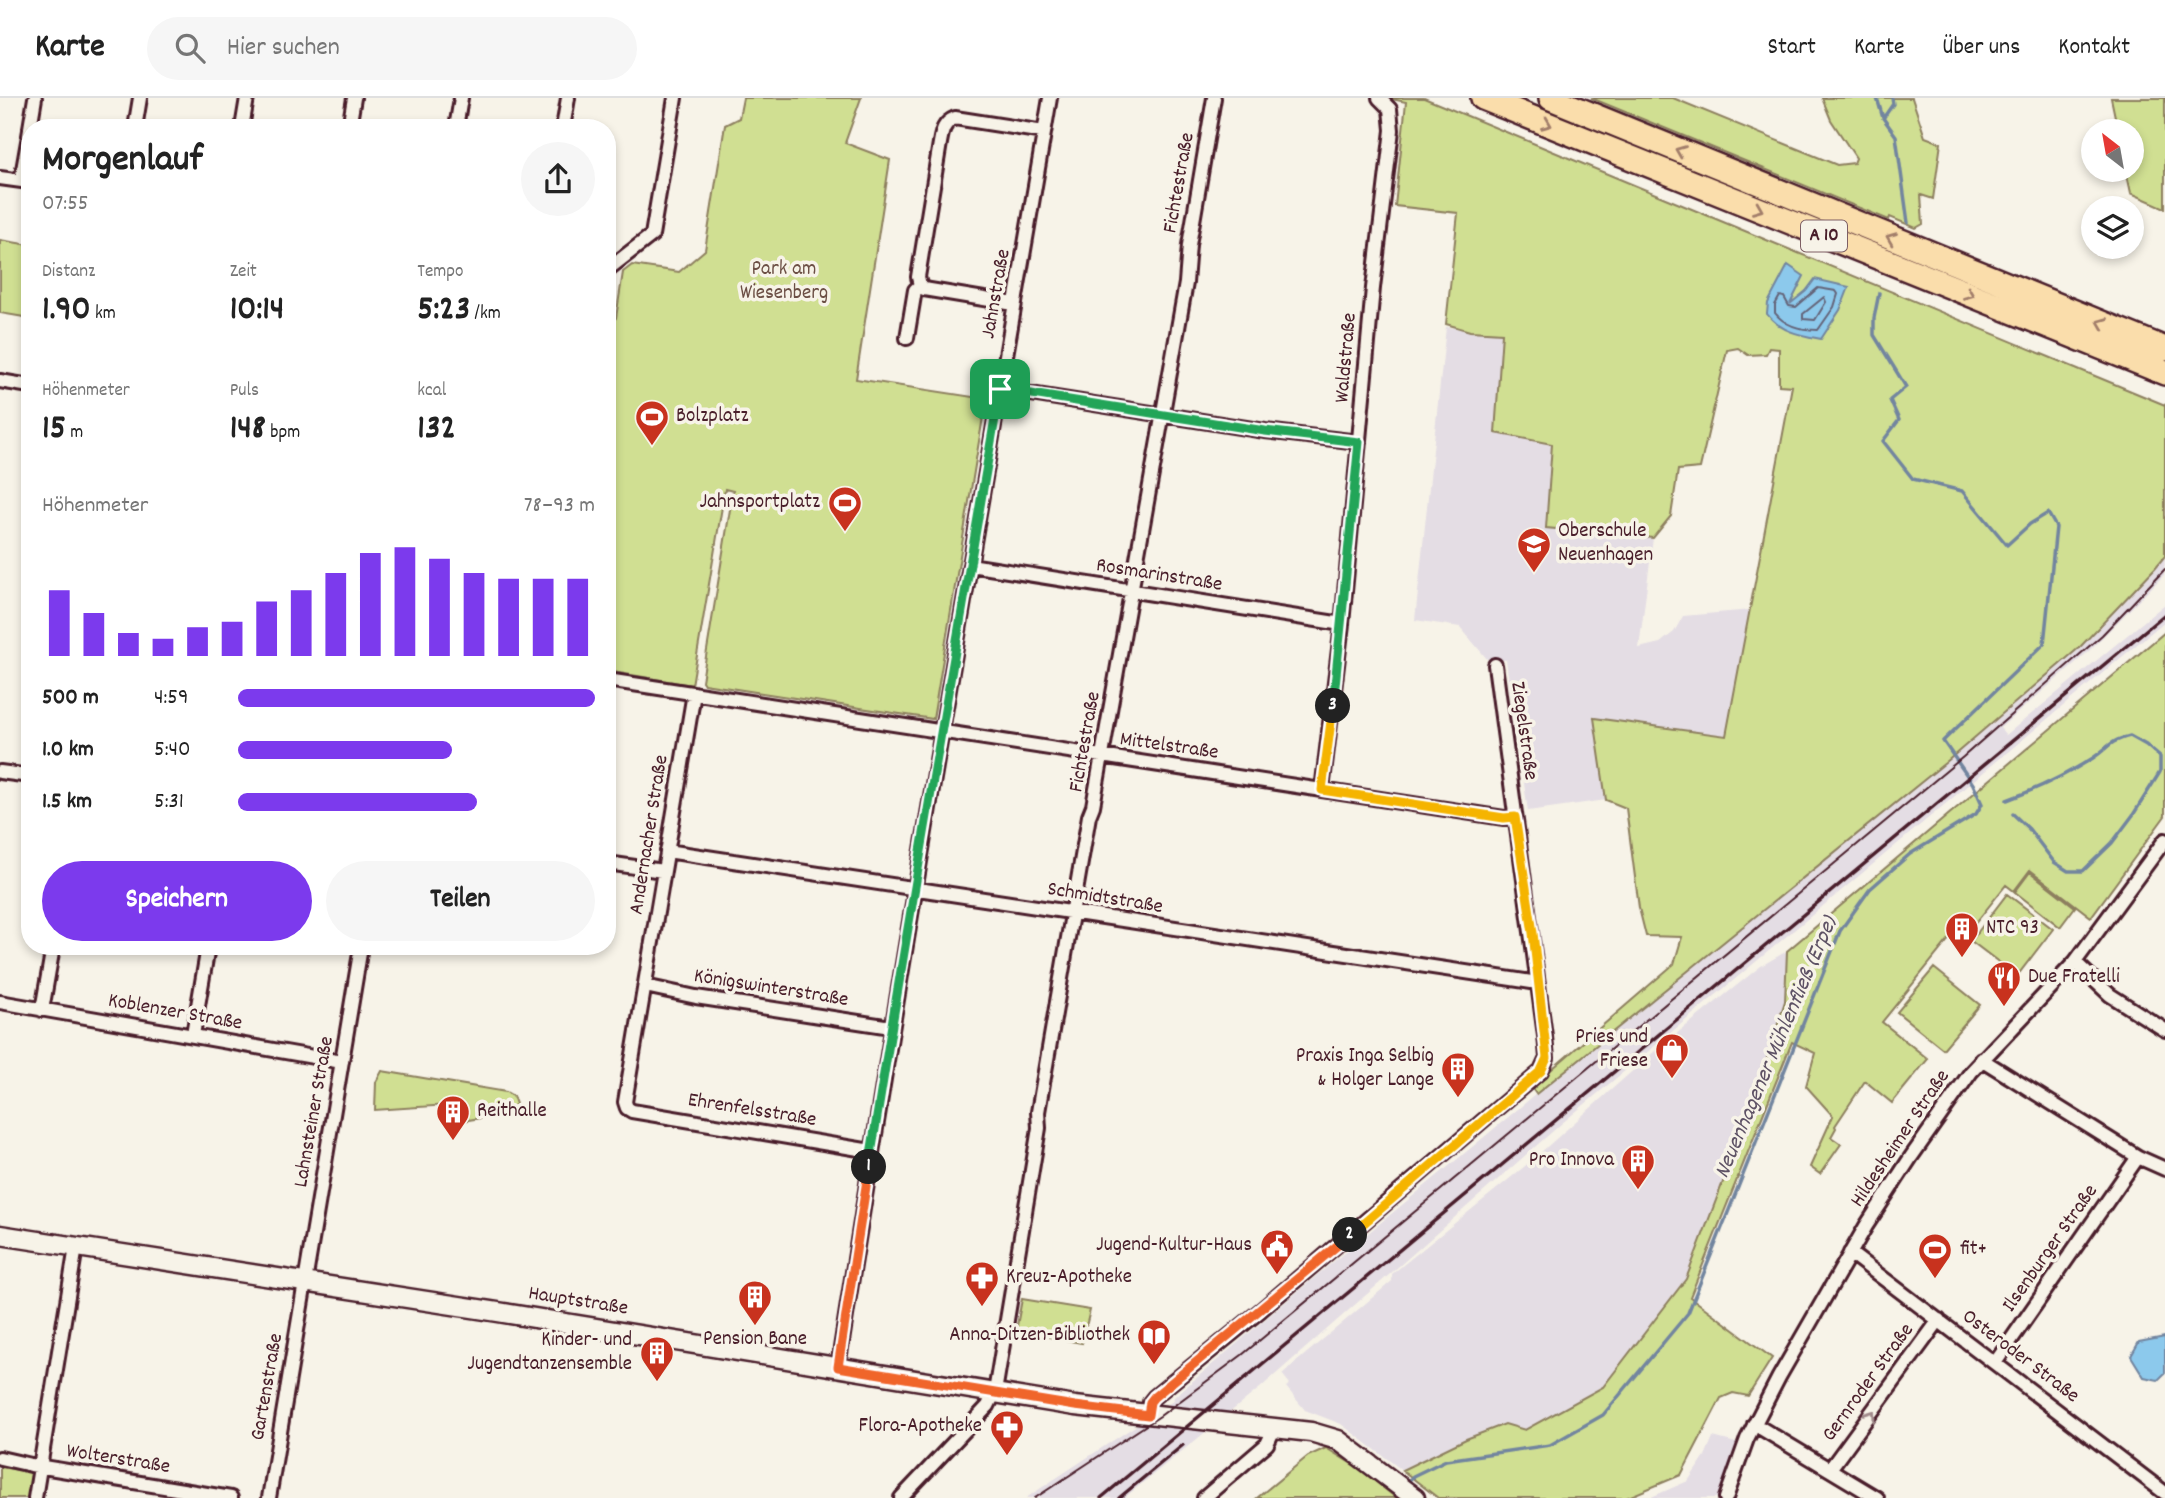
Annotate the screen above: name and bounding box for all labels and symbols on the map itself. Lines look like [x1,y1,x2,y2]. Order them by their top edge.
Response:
one-way arrow [1540,115,1552,129]
north arrow [2081,119,2144,182]
street label: Fichtestraße [1156,130,1204,236]
one-way arrow [1675,146,1687,160]
one-way arrow [1751,200,1763,214]
road number: A 10 [1801,220,1847,252]
one-way arrow [1886,232,1898,246]
street label: Jahnstraße [974,247,1020,341]
park label: Park am Wiesenberg [740,255,828,309]
one-way arrow [1961,286,1974,300]
street label: Waldstraße [1328,312,1366,404]
one-way arrow [2096,317,2109,331]
pin [970,359,1030,419]
sports icon: Bolzplatz [633,398,671,447]
place label: Bolzplatz [676,402,749,432]
sports icon: Jahnsportplatz [826,484,864,533]
place label: Jahnsportplatz [700,488,820,518]
place label: Oberschule Neuenhagen [1558,517,1653,571]
school or university icon: Oberschule Neuenhagen [1515,525,1553,574]
street label: Rosmarinstraße [1094,551,1224,601]
street label: Ziegelstraße [1501,680,1545,782]
pin: 3 [1316,688,1350,724]
street label: Fichtestraße [1062,689,1110,795]
street label: Mittelstraße [1118,725,1220,769]
street label: Andernacher Straße [623,753,677,917]
street label: Schmidtstraße [1045,875,1165,923]
building icon: NTC 93 [1943,910,1981,959]
water label: Neuenhagener Mühlenfließ (Erpe) [1707,911,1848,1184]
place label: NTC 93 [1986,914,2039,944]
restaurant icon: Due Fratelli [1985,959,2023,1008]
street label: Königswinterstraße [692,962,850,1016]
place label: Due Fratelli [2028,963,2120,993]
street label: Koblenzer Straße [106,986,244,1040]
place label: Pries und Friese [1575,1023,1648,1077]
shop icon: Pries und Friese [1653,1031,1691,1080]
street label: Lahnsteiner Straße [287,1034,343,1190]
place label: Praxis Inga Selbig & Holger Lange [1296,1042,1434,1096]
building icon: Praxis Inga Selbig & Holger Lange [1439,1050,1477,1099]
street label: Hildesheimer Straße [1844,1064,1958,1214]
street label: Ehrenfelsstraße [686,1086,818,1136]
building icon: Reithalle [434,1093,472,1142]
place label: Reithalle [477,1097,547,1127]
building icon: Pro Innova [1619,1142,1657,1191]
place label: Pro Innova [1529,1146,1615,1176]
pin: 1 [852,1150,886,1184]
street label: Ilsenburger Straße [1996,1179,2106,1319]
pin: 2 [1332,1218,1368,1252]
public building icon: Jugend-Kultur-Haus [1258,1227,1296,1276]
place label: Jugend-Kultur-Haus [1096,1231,1252,1261]
sports icon: fit+ [1916,1231,1954,1280]
place label: fit+ [1960,1235,1987,1265]
pharmacy icon: Kreuz-Apotheke [963,1259,1001,1308]
place label: Kreuz-Apotheke [1006,1263,1132,1293]
building icon: Pension Bane [736,1278,774,1327]
street label: Hauptstraße [526,1279,630,1325]
street label: Osteroder Straße [1955,1303,2085,1411]
library icon: Anna-Ditzen-Bibliothek [1135,1317,1173,1366]
street label: Gernroder Straße [1816,1318,1922,1448]
place label: Anna-Ditzen-Bibliothek [949,1321,1130,1351]
place label: Pension Bane [703,1325,807,1355]
place label: Kinder- und Jugendtanzensemble [467,1326,632,1380]
street label: Gartenstraße [244,1331,292,1443]
building icon: Kinder- und Jugendtanzensemble [638,1334,676,1383]
pharmacy icon: Flora-Apotheke [988,1408,1026,1457]
one-way arrow [1863,1410,1875,1423]
place label: Flora-Apotheke [859,1412,982,1442]
street label: Wolterstraße [64,1437,172,1483]

